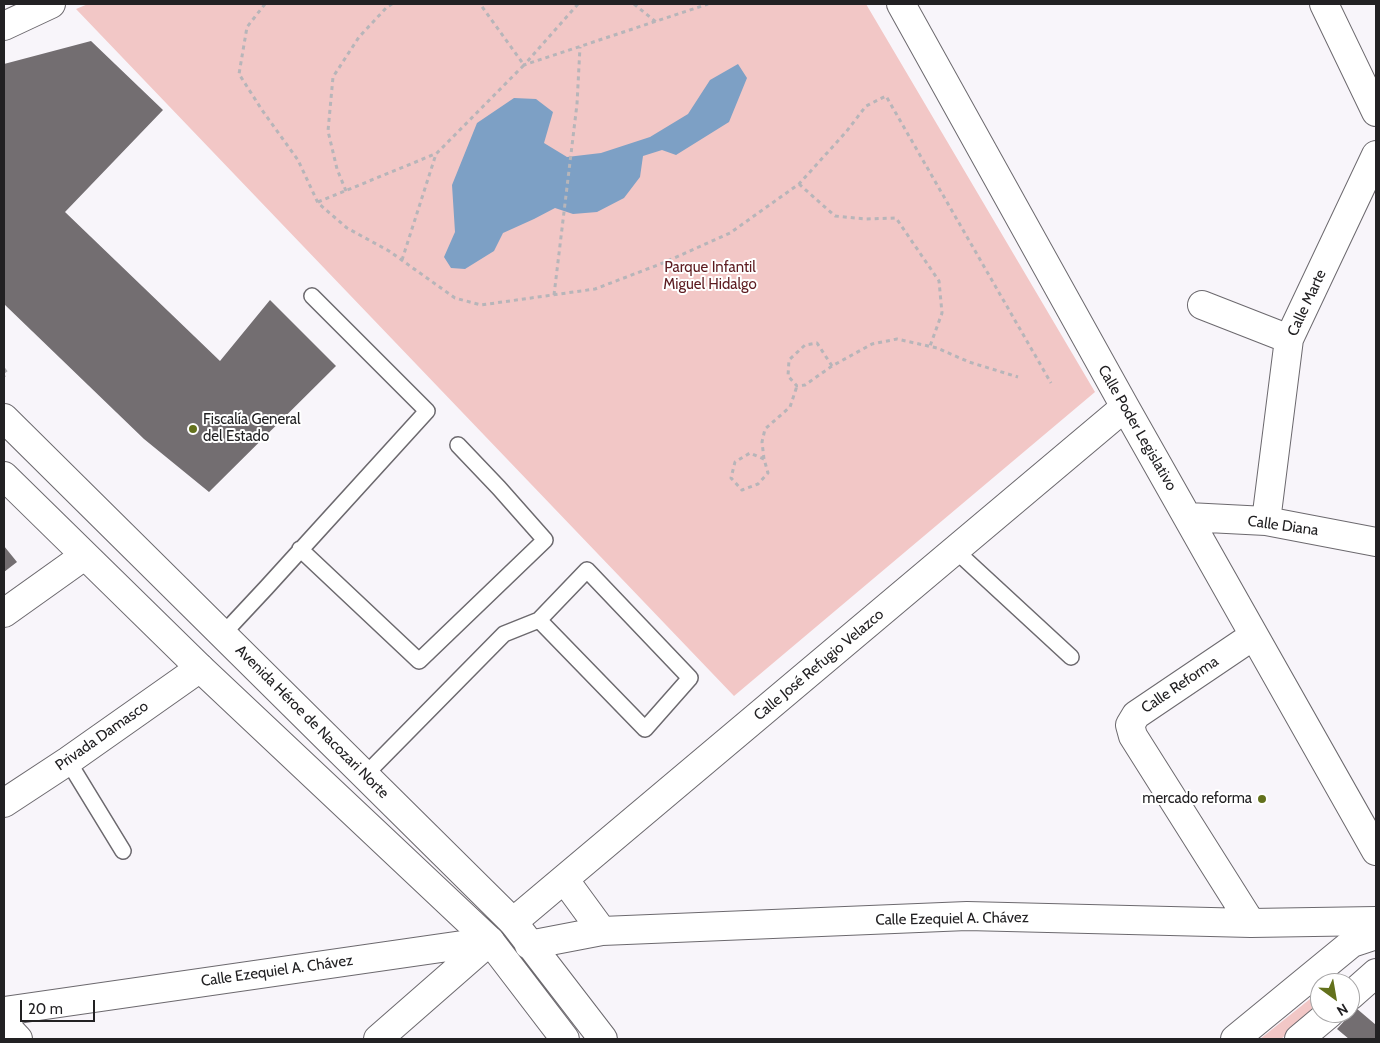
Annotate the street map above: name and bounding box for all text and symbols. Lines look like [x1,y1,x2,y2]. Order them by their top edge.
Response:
park label: Parque Infantil Miguel Hidalgo [663,259,757,294]
street label: Calle Marte [1284,267,1330,339]
street label: Calle Poder Legislativo [1094,362,1180,494]
place label: Fiscalía General del Estado [203,411,301,446]
marker: Fiscalía General del Estado [187,423,199,435]
street label: Calle Diana [1246,512,1320,540]
street label: Calle José Refugio Velazco [750,605,888,725]
street label: Avenida Héroe de Nacozari Norte [232,642,392,802]
street label: Calle Reforma [1138,653,1222,717]
street label: Privada Damasco [52,697,152,775]
place label: mercado reforma [1142,790,1252,808]
marker: mercado reforma [1256,793,1268,805]
street label: Calle Ezequiel A. Chávez [875,909,1029,929]
street label: Calle Ezequiel A. Chávez [200,951,354,991]
north arrow [1310,973,1360,1023]
scale bar [22,990,98,1022]
text: 20 m [28,1000,63,1018]
text: N [1333,1000,1351,1020]

